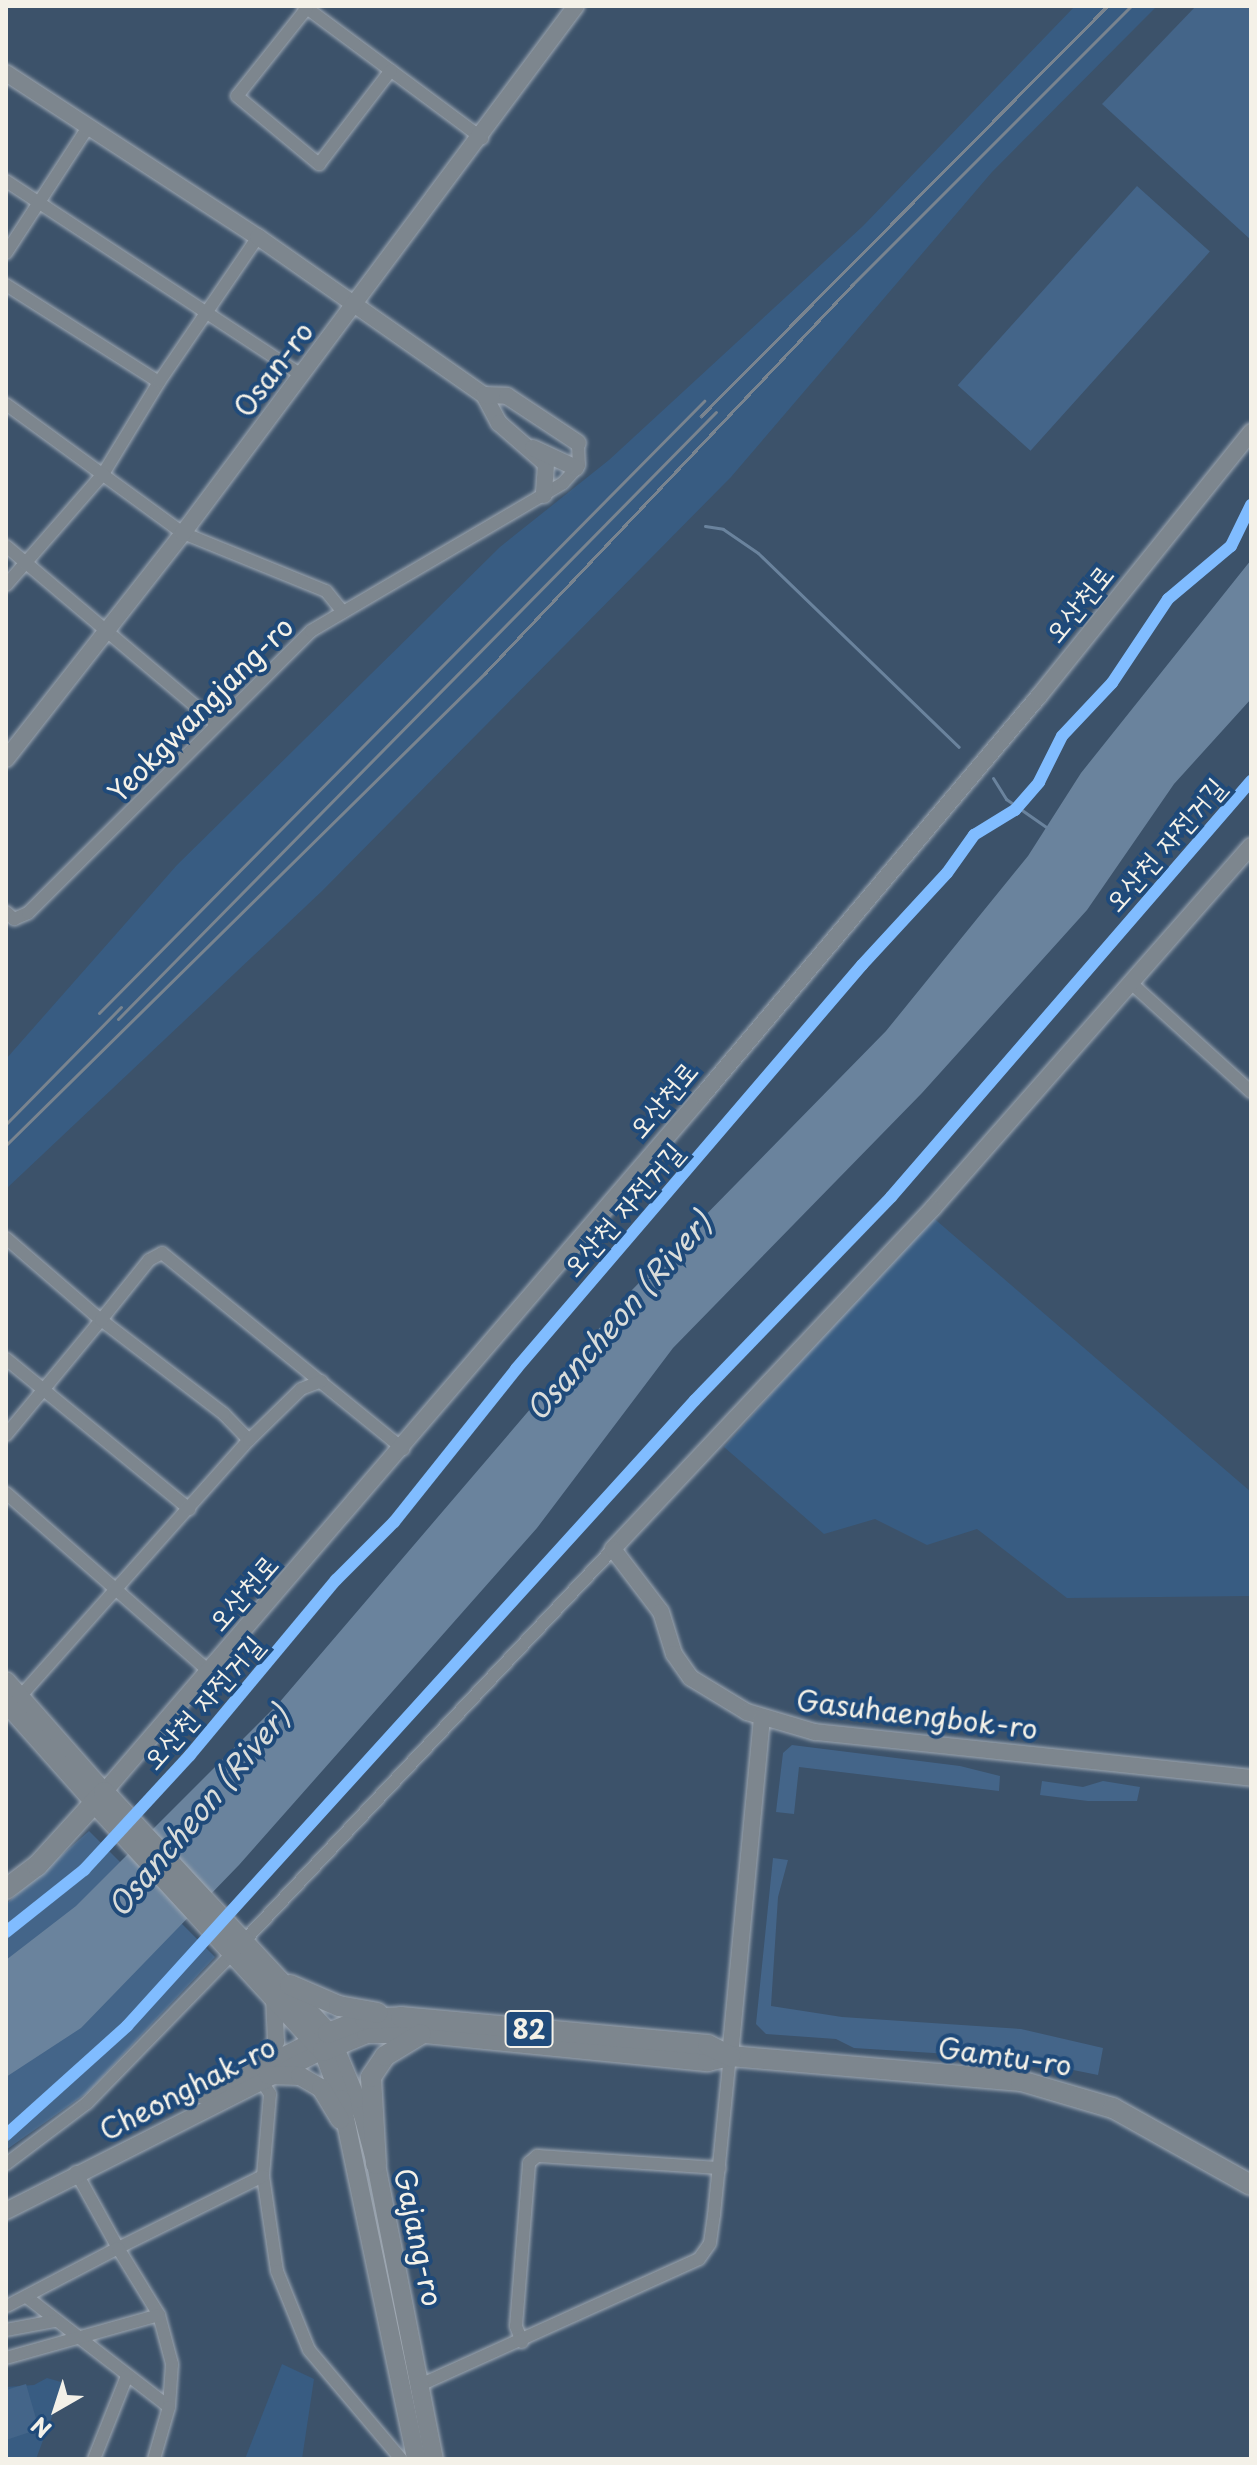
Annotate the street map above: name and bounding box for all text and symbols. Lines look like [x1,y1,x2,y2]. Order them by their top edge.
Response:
street label: Osan-ro [226,315,320,423]
street label: 오산천로 [1037,557,1119,649]
street label: Yeokgwangjang-ro [100,609,300,809]
street label: 오산천 자전거길 [1097,770,1231,918]
street label: 오산천로 [620,1054,704,1144]
street label: 오산천 자전거길 [555,1135,689,1283]
water label: Osancheon (River) [518,1205,718,1427]
street label: 오산천로 [200,1547,284,1637]
street label: 오산천 자전거길 [135,1628,269,1776]
street label: Gasuhaengbok-ro [794,1683,1040,1745]
water label: Osancheon (River) [99,1698,297,1924]
road number: 82 [503,2007,555,2051]
street label: Cheonghak-ro [94,2029,280,2147]
street label: Gamtu-ro [936,2030,1074,2082]
street label: Gajang-ro [388,2165,450,2309]
north arrow [16,2369,96,2449]
text: N [23,2410,58,2446]

